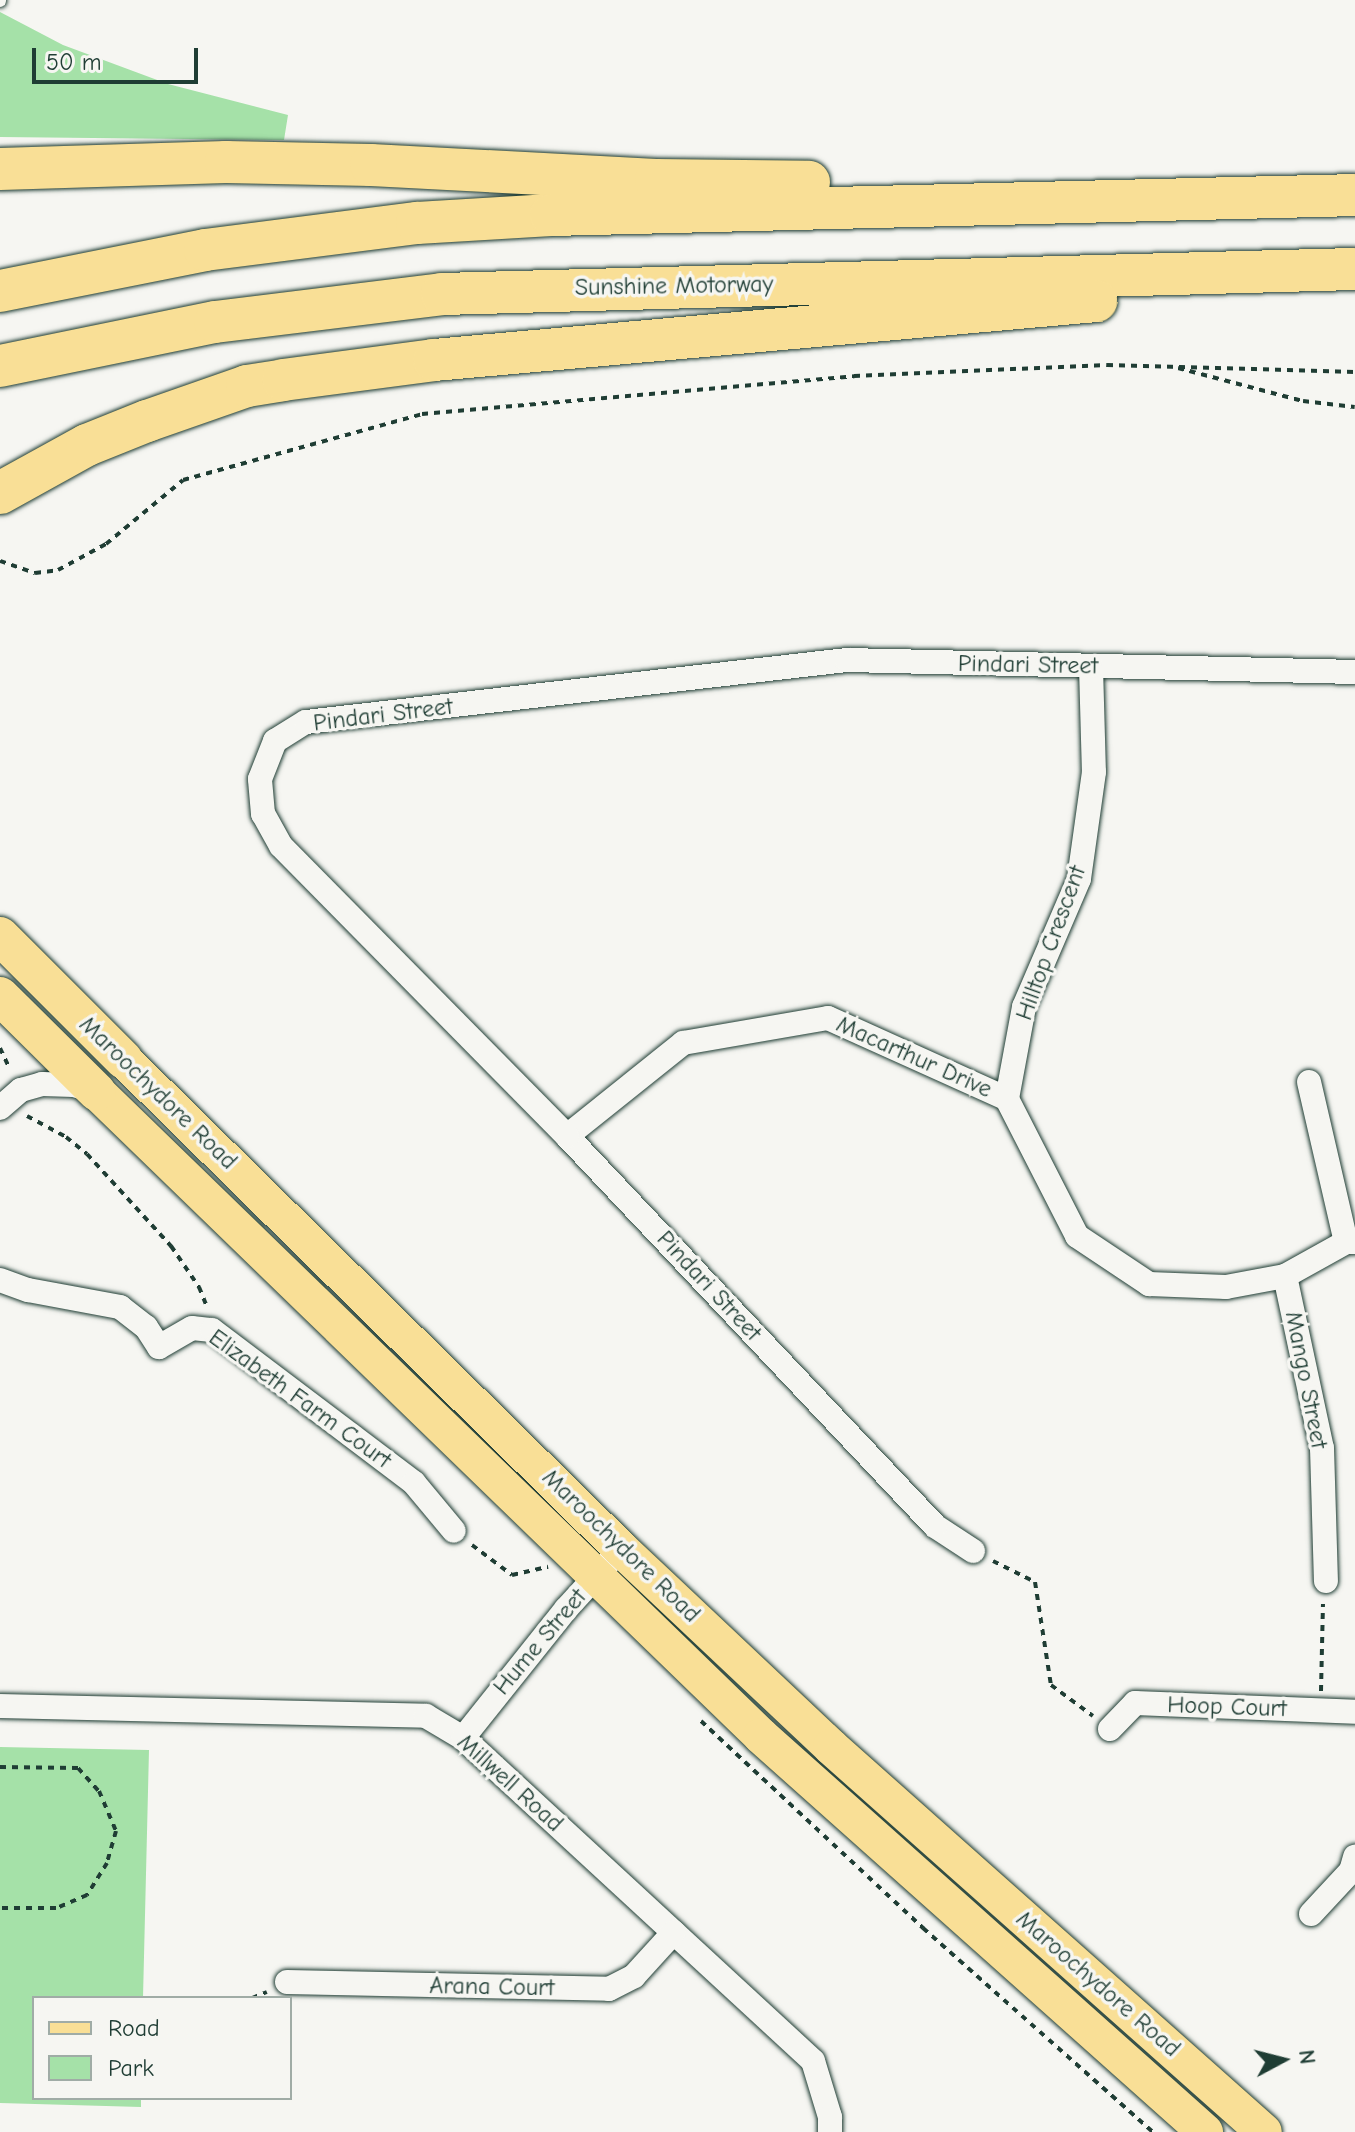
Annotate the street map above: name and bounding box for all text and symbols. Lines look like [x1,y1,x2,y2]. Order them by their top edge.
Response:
scale bar [36,32,202,82]
text: 50 m [46,48,102,76]
street label: Sunshine Motorway [575,270,773,302]
street label: Pindari Street [958,649,1098,681]
street label: Pindari Street [312,692,454,738]
street label: Hilltop Crescent [1010,862,1092,1024]
street label: Maroochydore Road [73,1010,243,1176]
street label: Macarthur Drive [832,1010,996,1104]
street label: Pindari Street [651,1225,767,1347]
street label: Mango Street [1279,1309,1333,1451]
street label: Elizabeth Farm Court [203,1323,397,1475]
street label: Maroochydore Road [536,1463,706,1629]
street label: Hume Street [487,1583,593,1701]
street label: Hoop Court [1167,1691,1287,1723]
street label: Millwell Road [451,1728,569,1838]
street label: Maroochydore Road [1010,1905,1186,2063]
street label: Arana Court [429,1972,555,2002]
legend [32,1996,292,2100]
text: Road [108,2014,160,2042]
north arrow [1243,2020,1323,2100]
text: N [1293,2048,1321,2066]
text: Park [108,2054,154,2082]

